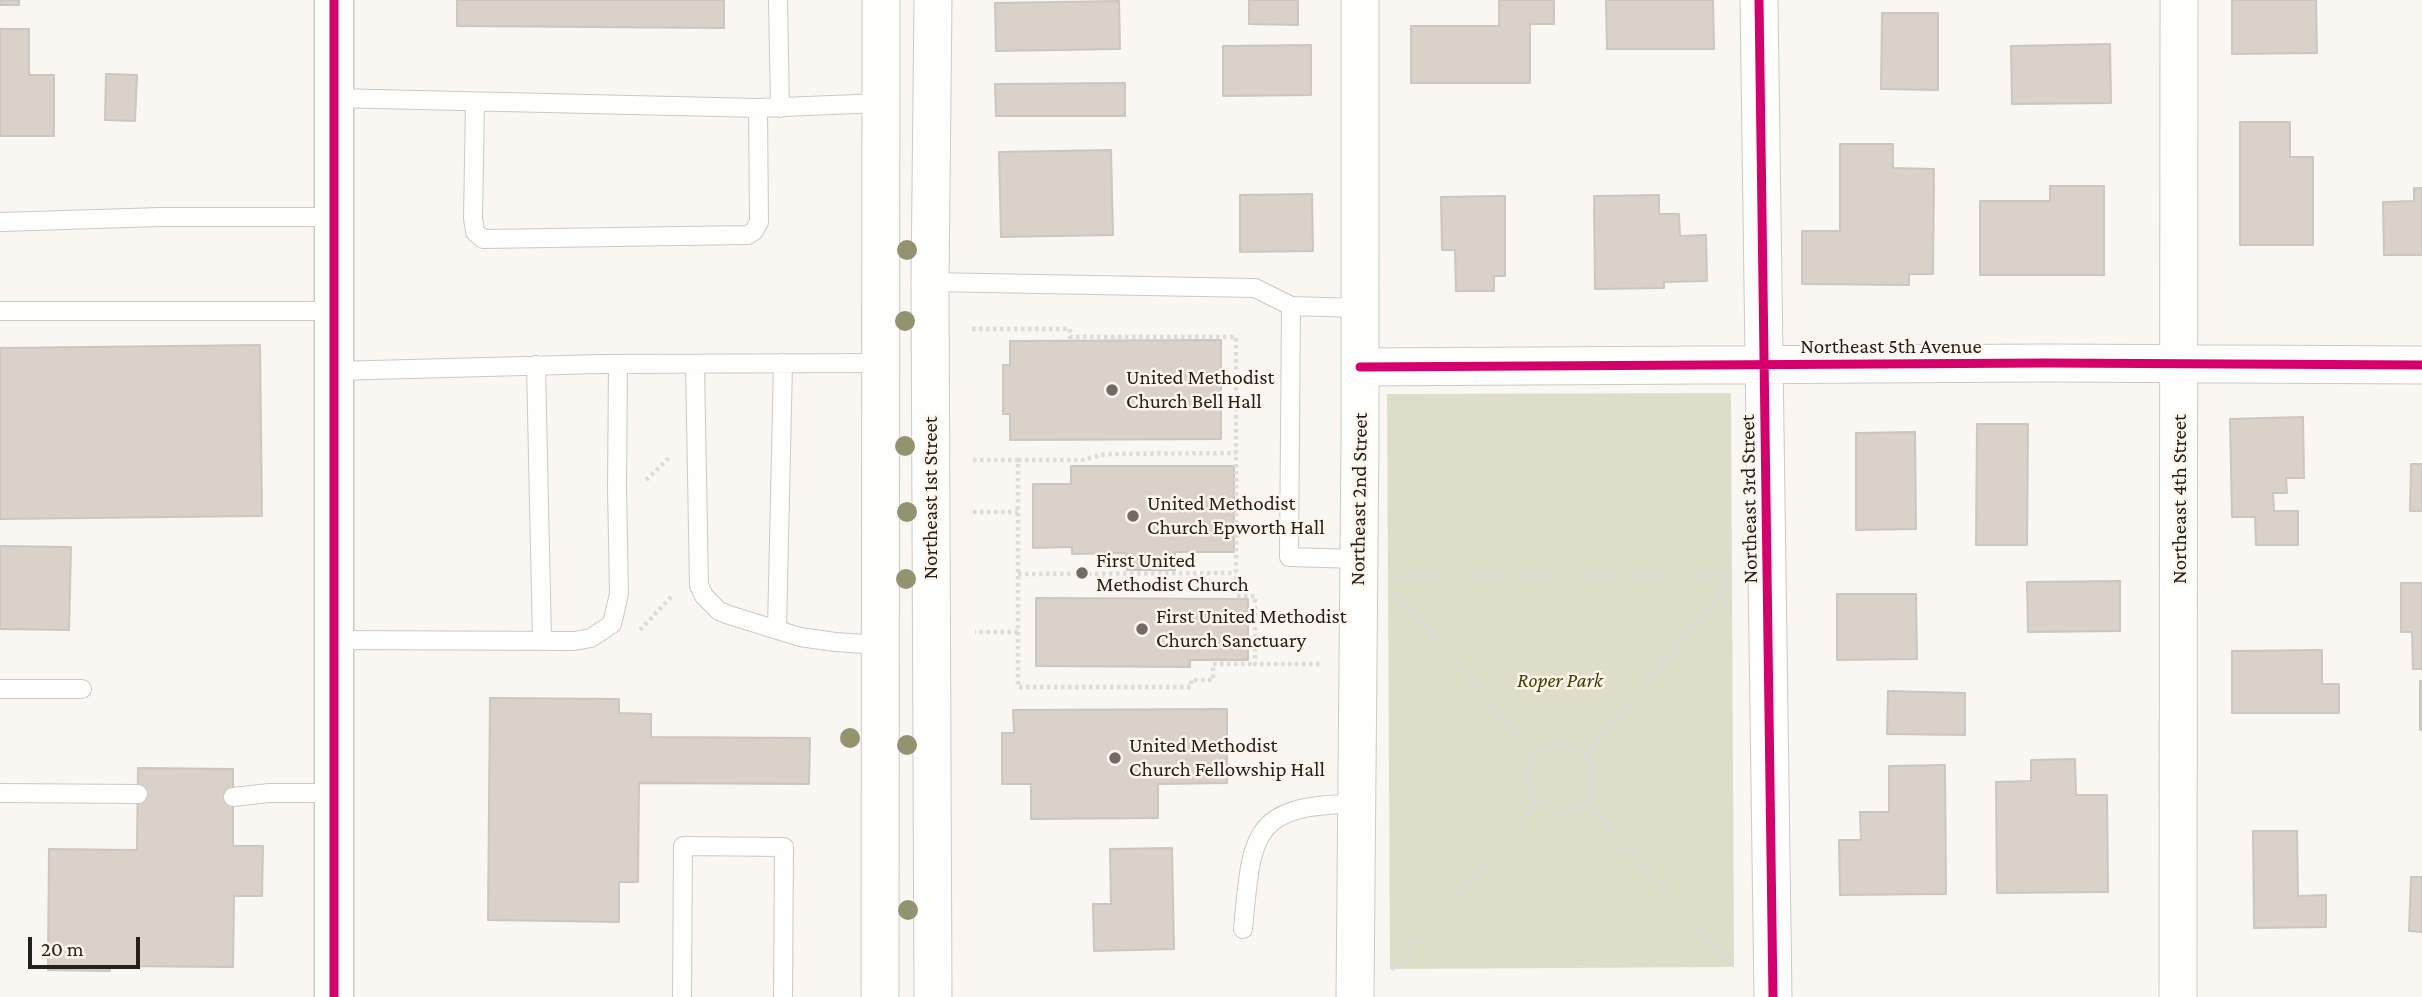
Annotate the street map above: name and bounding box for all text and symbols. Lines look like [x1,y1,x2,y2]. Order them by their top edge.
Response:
street label: Northeast 5th Avenue [1800,334,1982,360]
place label: United Methodist Church Bell Hall [1126,365,1274,415]
marker: United Methodist Church Bell Hall [1104,382,1120,398]
street label: Northeast 2nd Street [1345,412,1373,586]
street label: Northeast 3rd Street [1735,414,1763,584]
street label: Northeast 4th Street [2167,414,2193,584]
street label: Northeast 1st Street [918,416,944,580]
place label: United Methodist Church Epworth Hall [1147,491,1325,541]
marker: United Methodist Church Epworth Hall [1125,508,1141,524]
place label: First United Methodist Church [1096,548,1249,598]
marker: First United Methodist Church [1074,565,1090,581]
place label: First United Methodist Church Sanctuary [1156,604,1347,654]
marker: First United Methodist Church Sanctuary [1134,621,1150,637]
park label: Roper Park [1517,668,1603,694]
place label: United Methodist Church Fellowship Hall [1129,733,1325,783]
marker: United Methodist Church Fellowship Hall [1107,750,1123,766]
scale bar [32,923,144,967]
text: 20 m [41,937,84,961]

